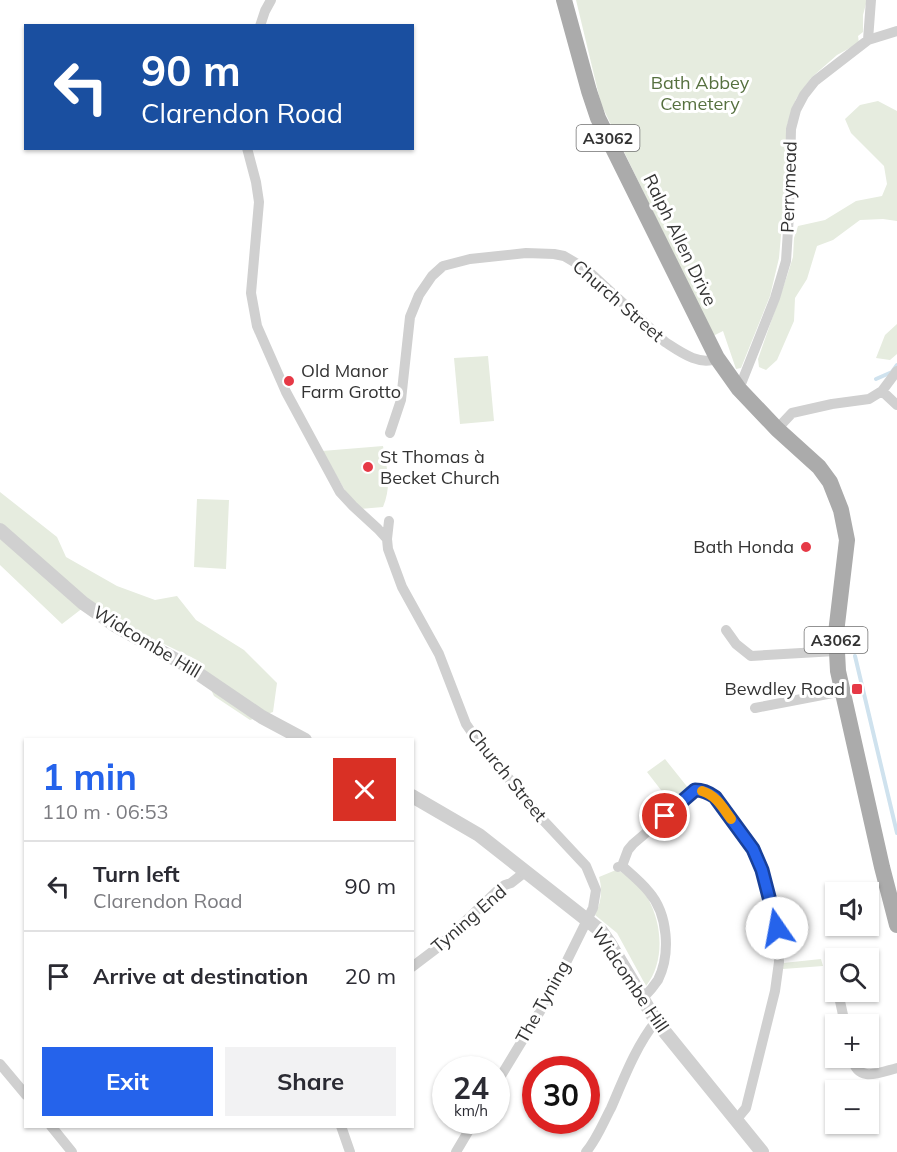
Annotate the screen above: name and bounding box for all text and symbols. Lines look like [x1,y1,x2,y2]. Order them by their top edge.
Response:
text: 90 m [141,44,241,97]
icon: left [42,48,120,126]
park label: Bath Abbey Cemetery [651,71,750,115]
text: Clarendon Road [141,96,343,130]
road number: A3062 [576,125,640,151]
street label: Perrymead [775,141,802,233]
street label: Ralph Allen Drive [639,170,722,309]
street label: Church Street [568,255,669,347]
place label: Old Manor Farm Grotto [301,359,401,403]
marker: Old Manor Farm Grotto [282,374,296,388]
place label: St Thomas à Becket Church [380,445,500,489]
marker: St Thomas à Becket Church [361,460,375,474]
place label: Bath Honda [693,535,794,558]
marker: Bath Honda [799,540,813,554]
street label: Widcombe Hill [89,600,205,683]
road number: A3062 [804,627,868,653]
place label: Bewdley Road [724,677,845,700]
marker: Bewdley Road [850,682,864,696]
street label: Church Street [463,723,552,826]
text: 1 min [42,754,137,799]
button: close [333,758,396,821]
pin [639,790,690,841]
text: 110 m · 06:53 [42,799,168,824]
icon: arrive [648,799,681,832]
text: Turn left [93,860,180,888]
icon: left [42,870,75,903]
text: 90 m [345,872,396,900]
street label: Tyning End [426,880,511,958]
map controls [825,882,879,1134]
button: sound [825,882,879,936]
text: Clarendon Road [93,888,243,913]
position arrow [745,896,809,960]
street label: Widcombe Hill [587,923,674,1037]
button: search [825,948,879,1002]
street label: The Tyning [510,956,575,1047]
icon: arrive [42,960,75,993]
text: Arrive at destination [93,962,308,990]
text: 20 m [345,962,396,990]
button: + [825,1014,879,1068]
button: Exit [42,1047,213,1116]
button: Share [225,1047,396,1116]
speed limit sign: 30 [522,1056,600,1134]
text: 24 [453,1069,489,1107]
button: − [825,1080,879,1134]
text: km/h [454,1101,488,1120]

